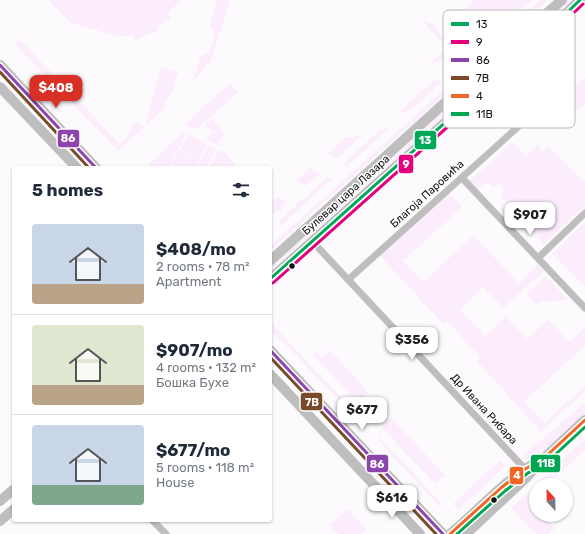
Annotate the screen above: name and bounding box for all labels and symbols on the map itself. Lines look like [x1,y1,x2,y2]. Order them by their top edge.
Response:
legend [443,10,575,128]
text: 13 [476,18,488,31]
text: 9 [476,36,483,49]
text: 86 [476,54,490,67]
text: 7B [476,72,489,85]
pin: $408 [32,75,80,109]
text: 4 [476,90,483,103]
text: 11B [476,108,493,121]
line badge: 86 [57,129,80,148]
line badge: 13 [414,130,437,150]
text: 86 [61,132,75,145]
text: 13 [419,134,431,147]
street label: Булевар цара Лазара [300,152,392,238]
line badge: 9 [398,154,414,174]
street label: Благоја Паровића [388,158,466,230]
text: 9 [402,158,410,171]
pin: $907 [506,202,554,236]
unlabelled marker [287,261,297,271]
pin: $356 [388,327,436,361]
street label: Др Ивана Рибара [448,371,520,447]
line badge: 7B [300,392,323,411]
text: 7B [305,396,319,409]
pin: $677 [338,397,386,431]
line badge: 86 [366,454,389,473]
line badge: 11B [530,454,561,473]
text: 11B [537,457,556,470]
text: 86 [370,458,384,471]
line badge: 4 [509,466,524,485]
text: 4 [513,469,521,482]
north arrow [529,478,573,522]
pin: $616 [368,485,416,519]
unlabelled marker [489,495,499,505]

